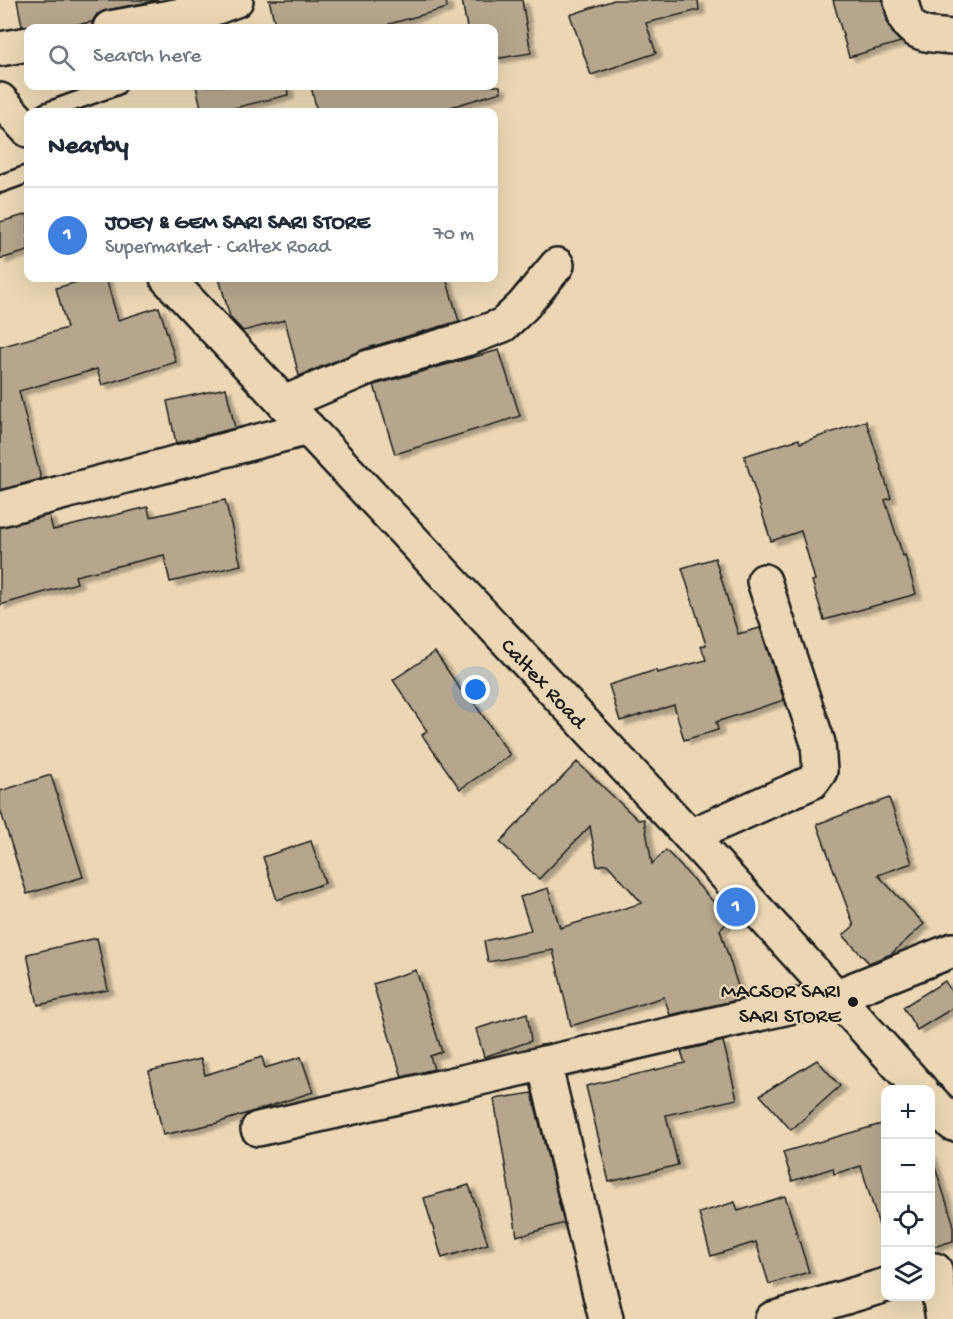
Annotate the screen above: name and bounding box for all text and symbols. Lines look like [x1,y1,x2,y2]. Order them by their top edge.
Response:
search box [24,24,498,90]
icon: search [45,41,78,74]
text: Search here [93,44,201,70]
text: Nearby [48,132,129,163]
text: JOEY & GEM SARI SARI STORE [105,211,370,237]
text: 1 [63,224,72,247]
text: 70 m [433,224,474,247]
text: Supermarket · Caltex Road [105,237,330,260]
street label: Caltex Road [494,634,592,737]
your location [461,675,490,704]
pin: 1 [716,884,756,930]
place label: MACSOR SARI SARI STORE [721,980,842,1031]
marker: MACSOR SARI SARI STORE [846,995,860,1009]
map controls [881,1085,935,1301]
button: + [881,1085,935,1139]
button: − [881,1139,935,1193]
button: locate [881,1193,935,1247]
button: layers [881,1247,935,1301]

